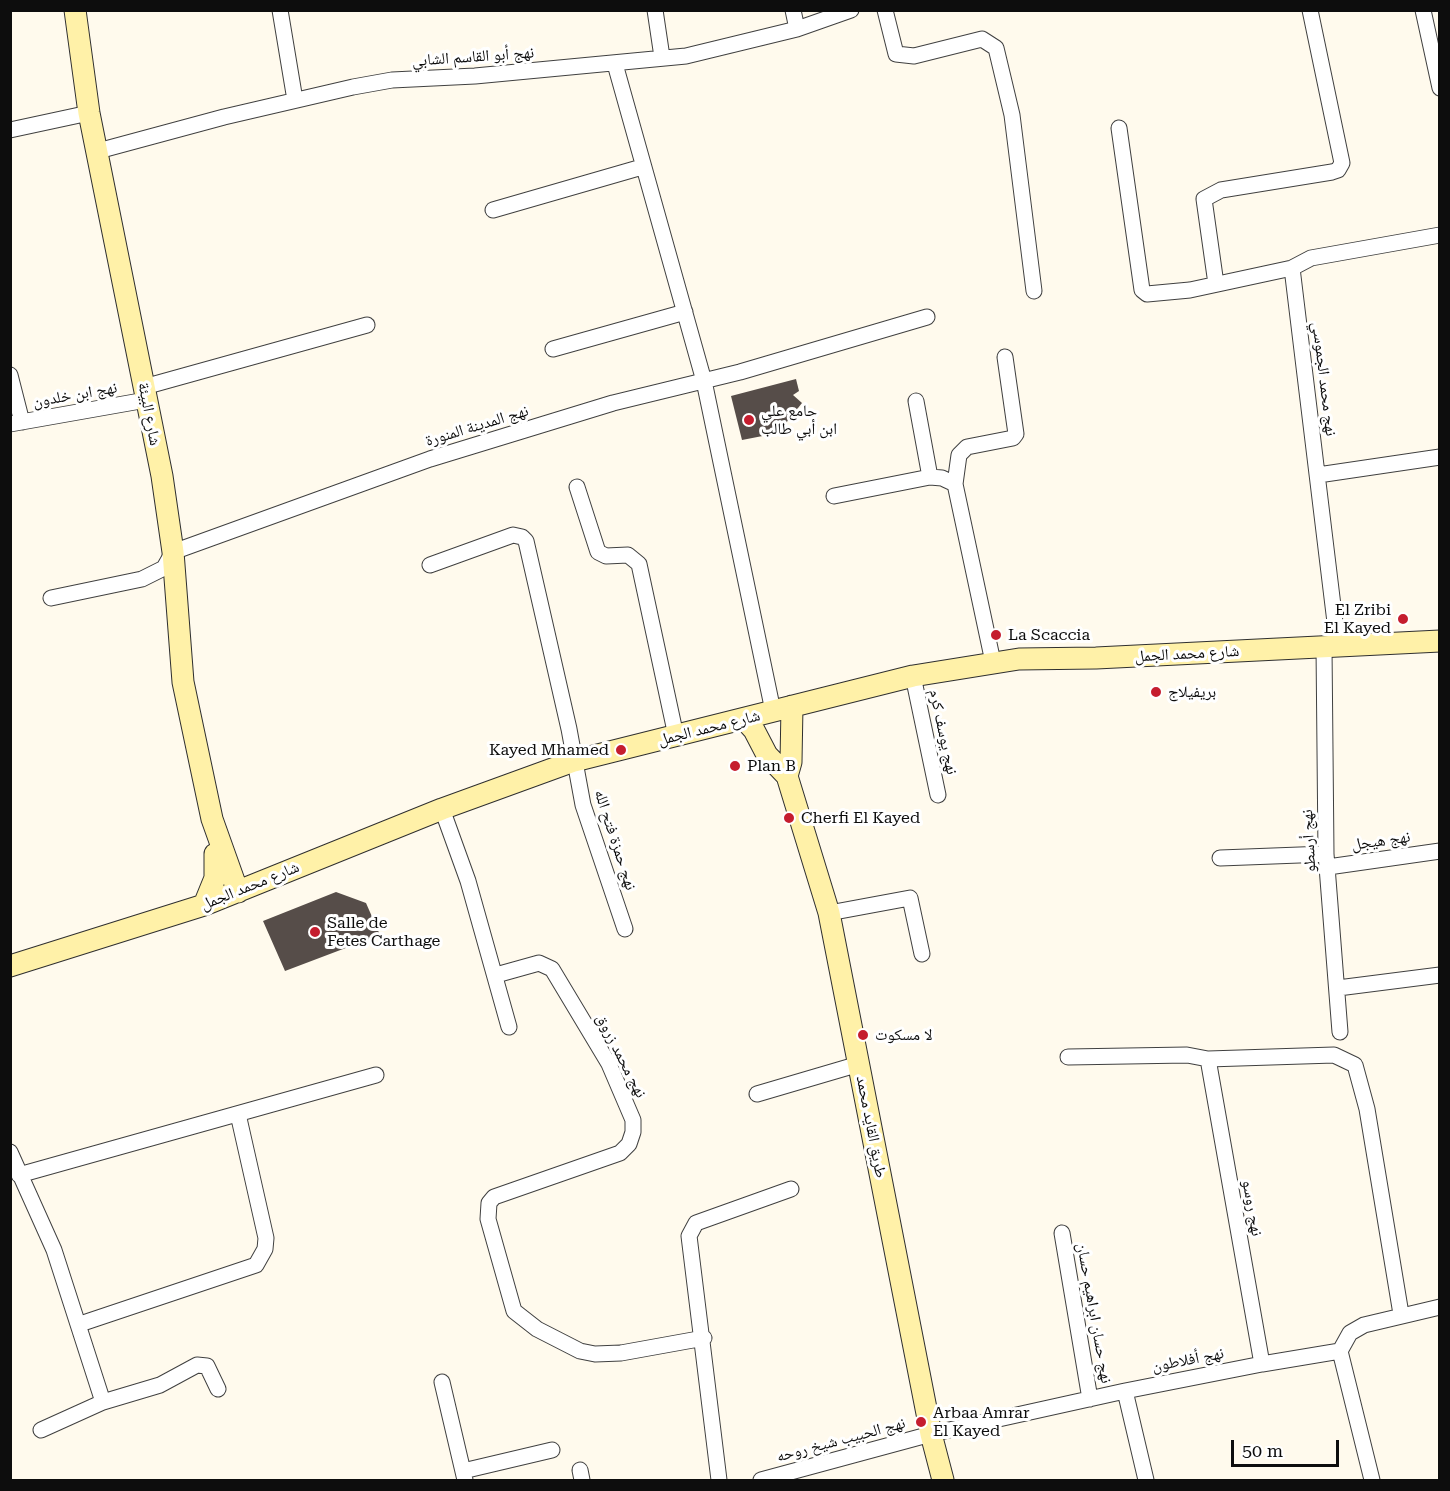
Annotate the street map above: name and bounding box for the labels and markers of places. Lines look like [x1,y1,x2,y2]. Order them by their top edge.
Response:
place label: جامع علي ابن أبي طالب [761,401,837,439]
marker: جامع علي ابن أبي طالب [742,413,756,427]
place label: El Zribi El Kayed [1324,600,1391,638]
marker: El Zribi El Kayed [1396,612,1410,626]
place label: La Scaccia [1008,625,1090,645]
marker: La Scaccia [989,628,1003,642]
place label: بريفيلاج [1168,682,1216,702]
marker: بريفيلاج [1149,685,1163,699]
place label: Kayed Mhamed [489,740,609,760]
marker: Kayed Mhamed [614,743,628,757]
place label: Plan B [747,756,796,776]
marker: Plan B [728,759,742,773]
place label: Cherfi El Kayed [801,808,920,828]
marker: Cherfi El Kayed [782,811,796,825]
place label: Salle de Fetes Carthage [327,913,440,951]
marker: Salle de Fetes Carthage [308,925,322,939]
place label: لا مسكوت [875,1025,932,1045]
marker: لا مسكوت [856,1028,870,1042]
place label: Arbaa Amrar El Kayed [933,1403,1030,1441]
marker: Arbaa Amrar El Kayed [914,1415,928,1429]

